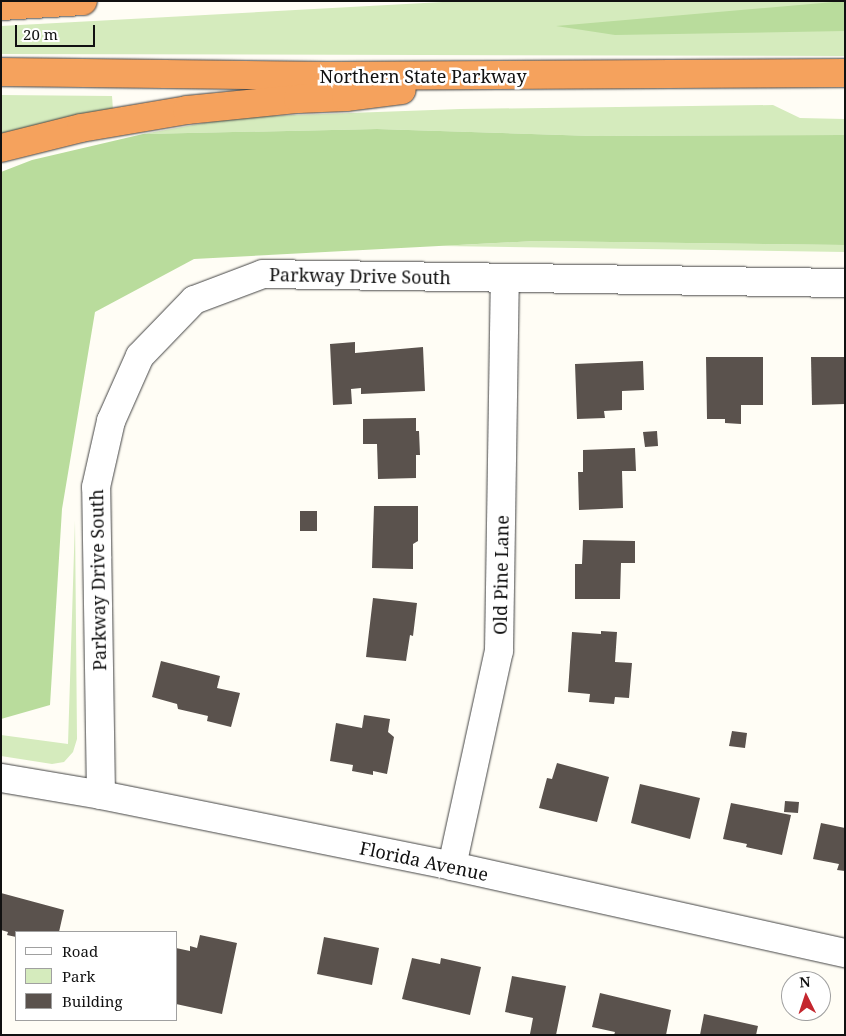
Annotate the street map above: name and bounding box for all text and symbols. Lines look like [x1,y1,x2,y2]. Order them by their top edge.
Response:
scale bar [18,15,98,47]
text: 20 m [23,24,58,44]
street label: Northern State Parkway [319,65,527,87]
street label: Parkway Drive South [269,264,451,288]
street label: Parkway Drive South [86,489,110,671]
street label: Old Pine Lane [489,515,513,635]
street label: Florida Avenue [358,837,490,885]
legend [15,931,178,1021]
text: Road [62,941,98,961]
text: Park [62,966,95,986]
north arrow [781,971,831,1021]
text: N [799,972,811,991]
text: Building [62,991,123,1011]

